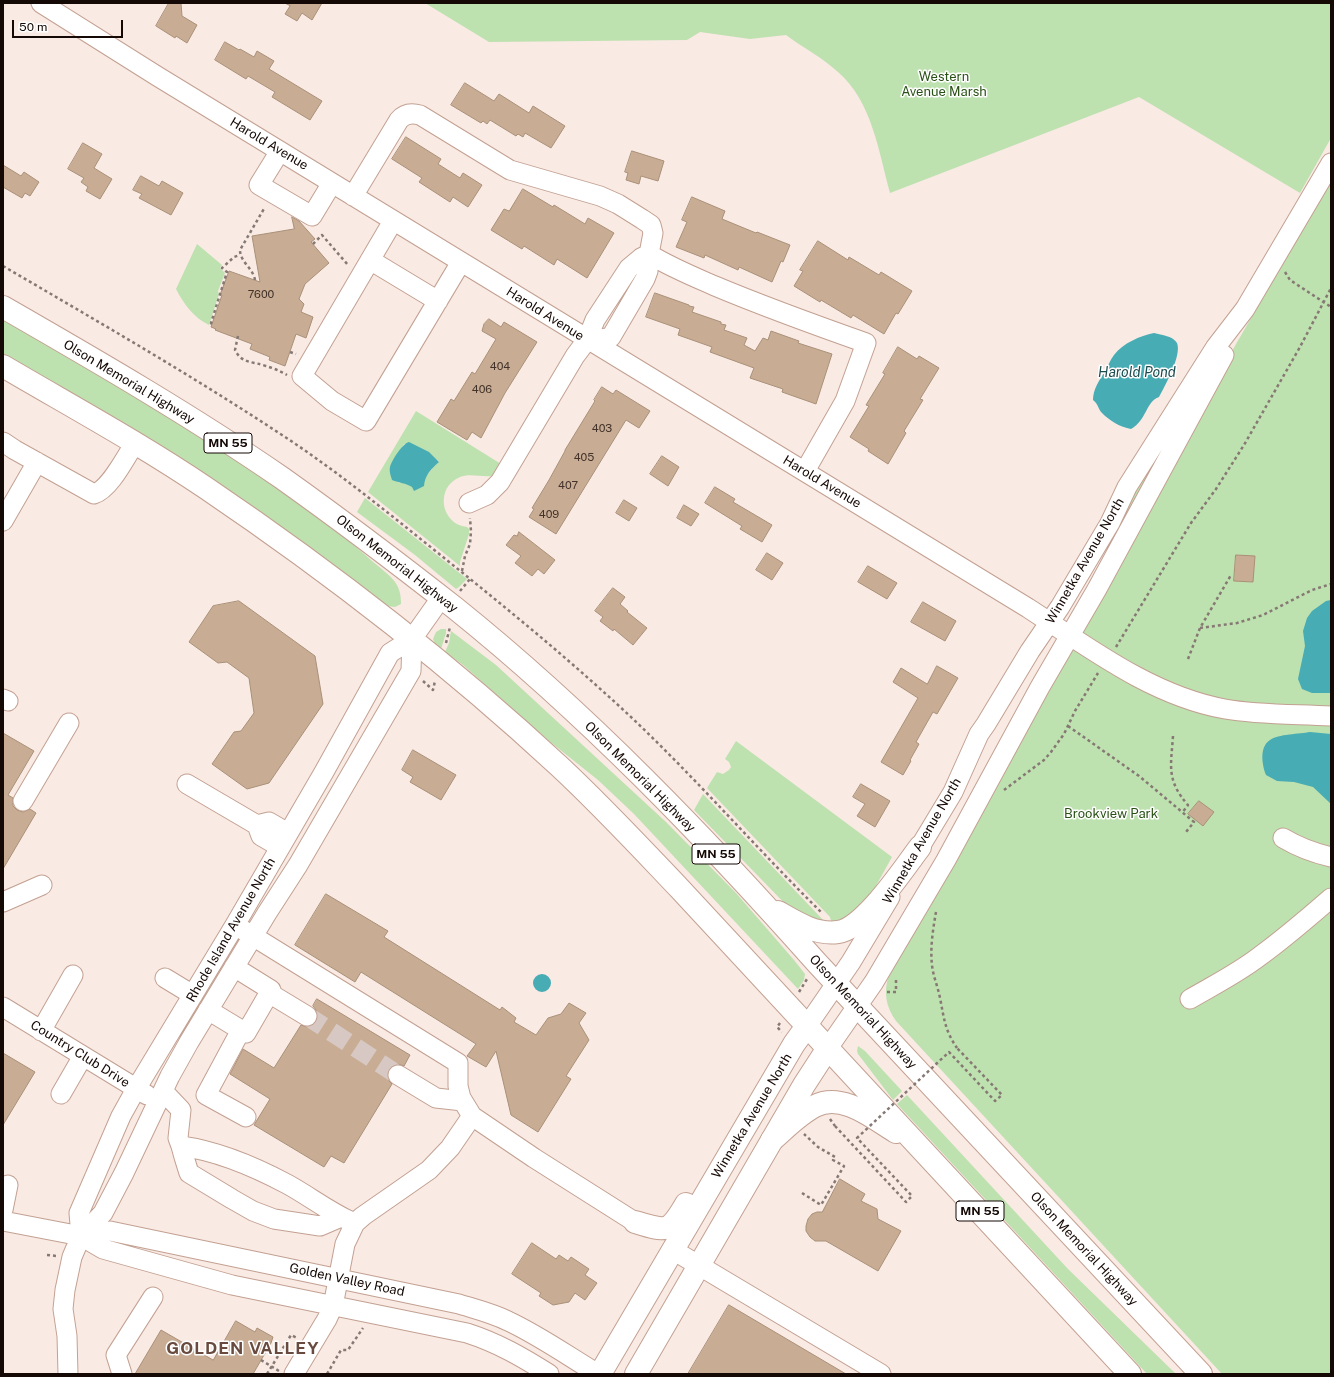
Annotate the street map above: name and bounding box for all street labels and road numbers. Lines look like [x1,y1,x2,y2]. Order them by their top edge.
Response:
street label: Harold Avenue [227,114,311,174]
street label: Harold Avenue [503,284,587,344]
street label: Olson Memorial Highway [61,337,197,427]
road number: MN 55 [204,433,252,453]
street label: Harold Avenue [780,452,864,512]
street label: Winnetka Avenue North [1043,495,1127,627]
street label: Olson Memorial Highway [333,512,461,616]
street label: Olson Memorial Highway [581,718,699,836]
street label: Winnetka Avenue North [880,775,964,907]
road number: MN 55 [692,844,740,864]
street label: Rhode Island Avenue North [183,855,279,1005]
street label: Olson Memorial Highway [806,952,920,1072]
street label: Country Club Drive [28,1017,132,1091]
street label: Winnetka Avenue North [709,1051,795,1181]
street label: Olson Memorial Highway [1027,1189,1141,1309]
road number: MN 55 [956,1201,1004,1221]
street label: Golden Valley Road [288,1260,406,1300]

